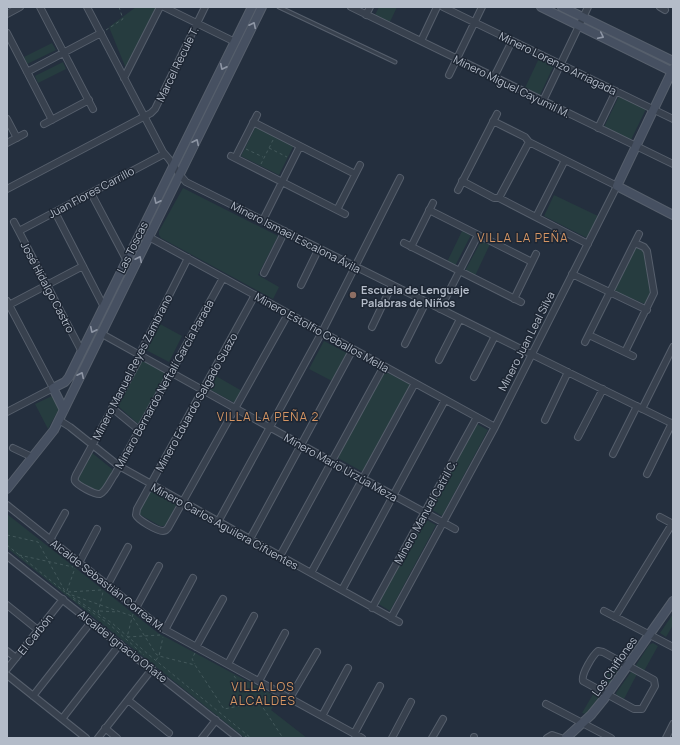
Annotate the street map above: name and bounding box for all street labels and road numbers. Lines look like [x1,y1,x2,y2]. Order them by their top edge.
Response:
street label: Marcel Recule T. [152,24,202,104]
street label: Minero Lorenzo Arriagada [497,28,619,98]
street label: Minero Miguel Cayumil M. [451,51,573,121]
street label: Juan Flores Carrillo [45,163,137,221]
street label: Minero Ismael Escalona Ávila [229,198,363,276]
street label: Las Toscas [113,219,151,275]
street label: José Hidalgo Castro [18,239,79,336]
street label: Minero Estolfio Ceballos Mella [252,289,392,375]
street label: Minero Juan Leal Silva [494,289,558,393]
street label: Minero Manuel Reyes Zambrano [89,291,176,442]
street label: Minero Bernardo Neftalí García Parada [111,297,217,471]
street label: Minero Eduardo Salgado Suazo [152,330,241,474]
street label: Minero Mario Urzúa Meza [282,430,400,504]
street label: Minero Manuel Catril C. [390,457,460,567]
street label: Minero Carlos Aguilera Cifuentes [149,479,301,573]
street label: Alcalde Sebastián Correa M. [48,535,168,635]
street label: Alcalde Ignacio Oñate [75,606,171,686]
street label: El Carbón [14,610,56,658]
street label: Los Chiflones [588,633,640,699]

